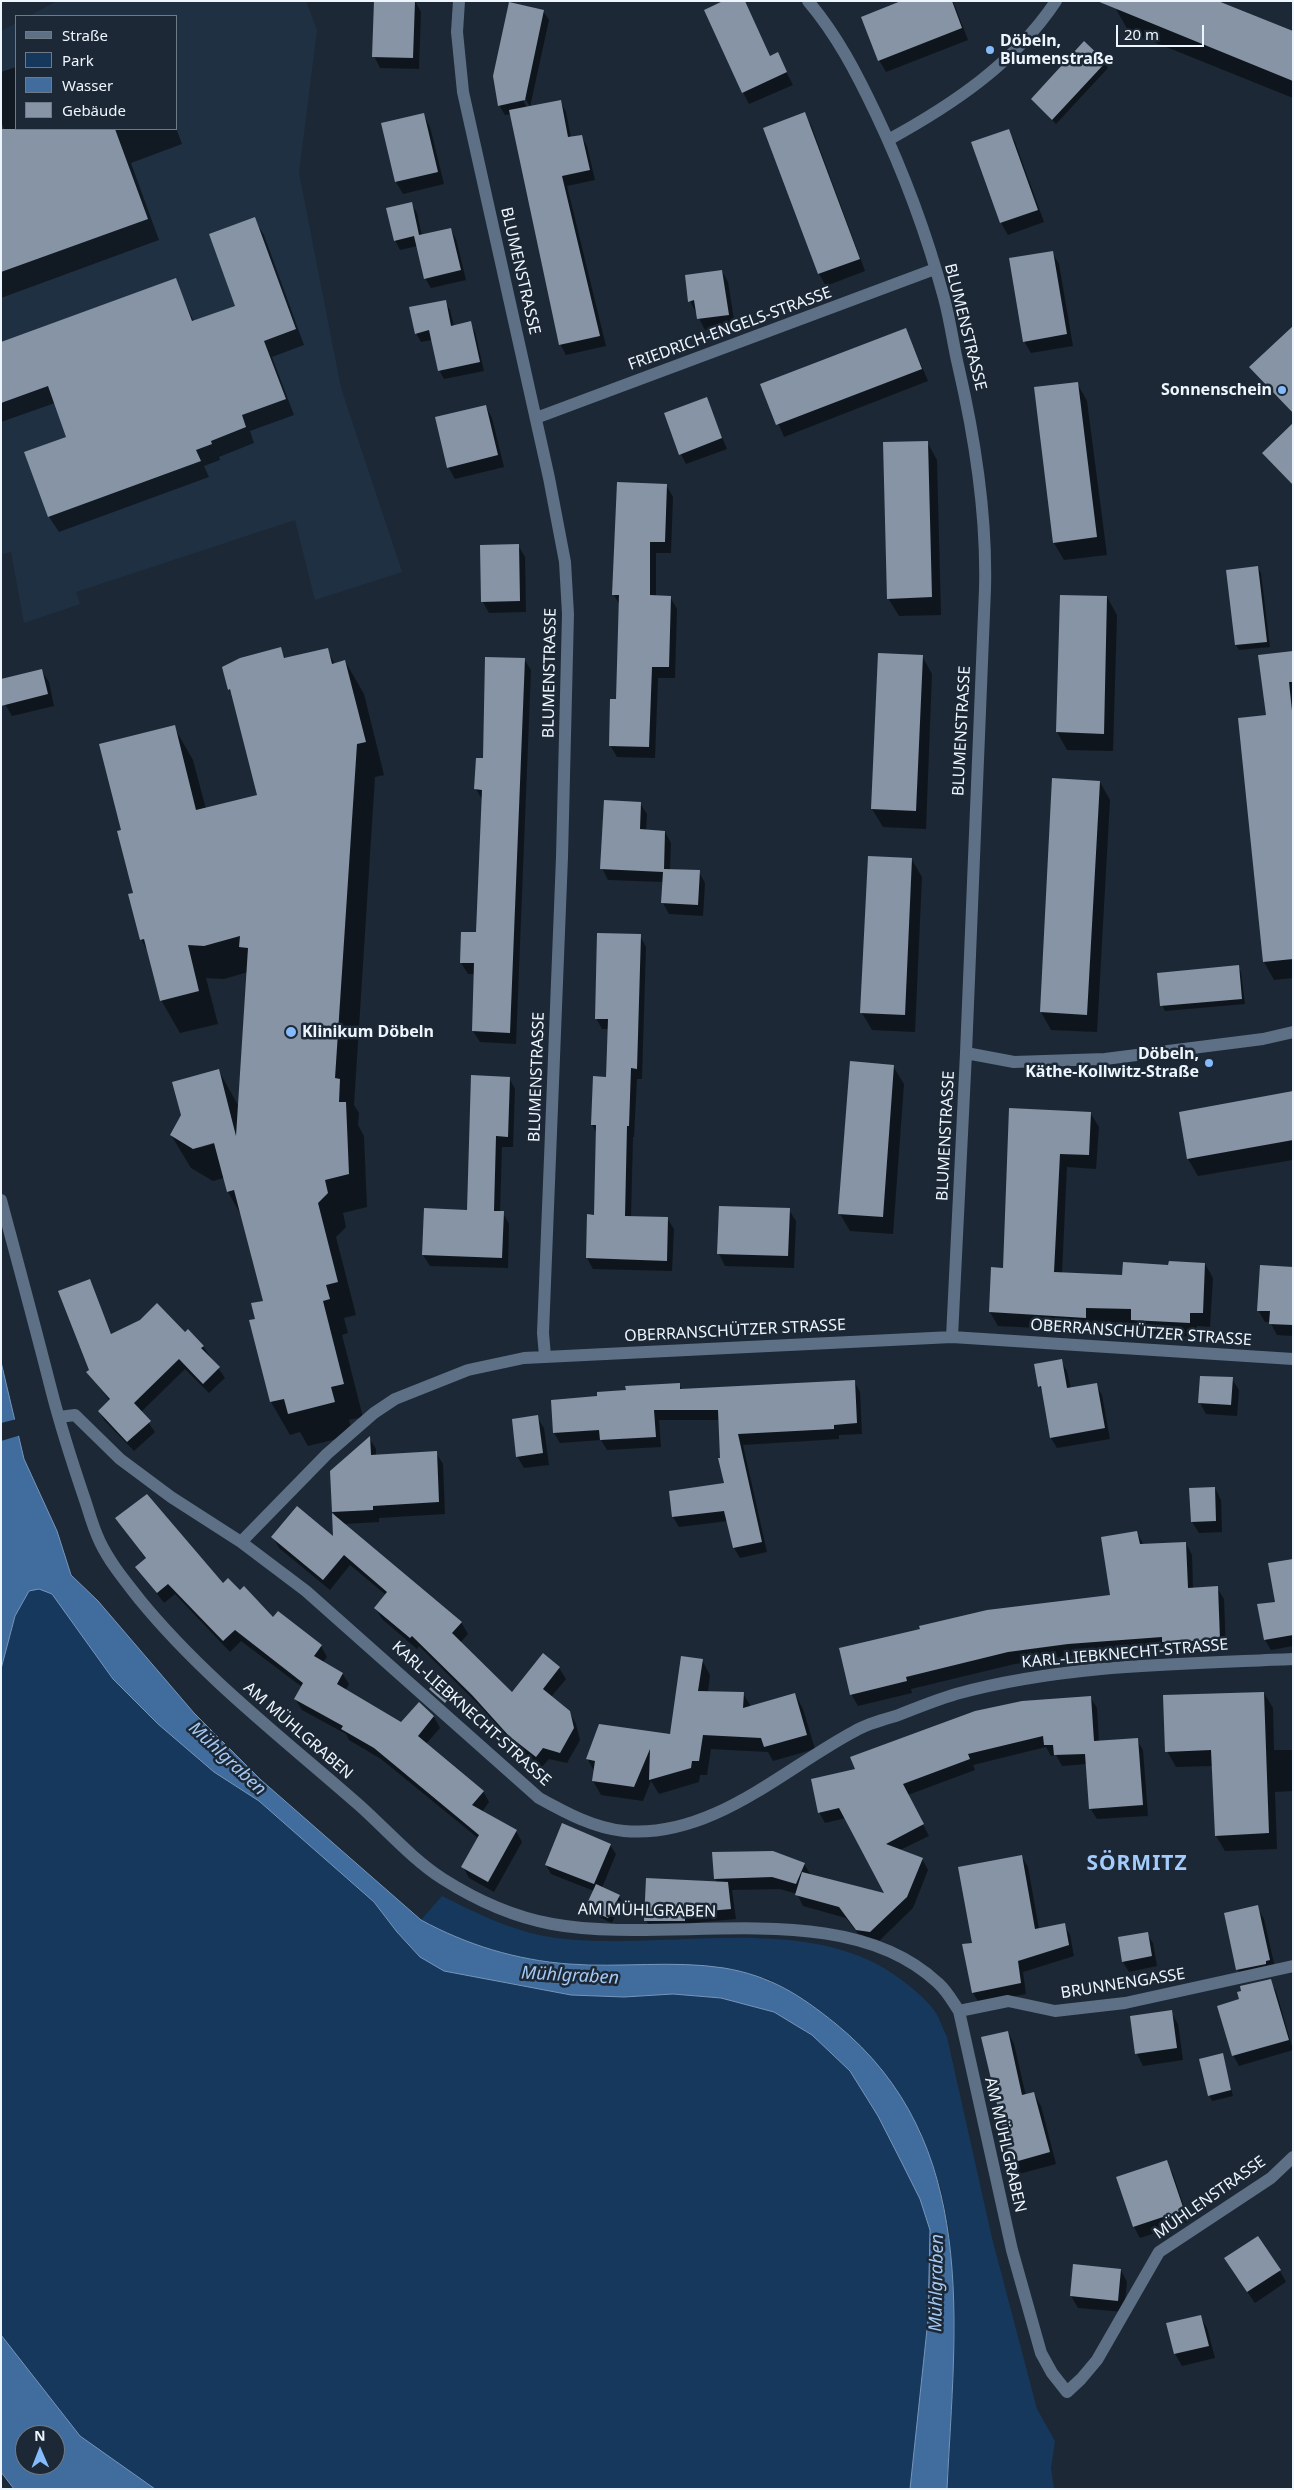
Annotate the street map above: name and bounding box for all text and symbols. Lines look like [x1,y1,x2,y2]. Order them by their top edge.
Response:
legend [15,15,178,130]
scale bar [1119,15,1206,47]
text: 20 m [1124,24,1159,44]
text: Straße [62,25,108,45]
place label: Döbeln, Blumenstraße [1000,31,1114,69]
marker: Döbeln, Blumenstraße [984,44,996,56]
text: Park [62,50,94,70]
text: Wasser [62,75,113,95]
text: Gebäude [62,100,126,120]
street label: BLUMENSTRASSE [496,205,544,337]
street label: BLUMENSTRASSE [940,262,990,392]
street label: FRIEDRICH-ENGELS-STRASSE [626,283,834,375]
place label: Sonnenschein [1161,380,1272,400]
marker: Sonnenschein [1276,384,1288,396]
street label: BLUMENSTRASSE [539,608,561,738]
street label: BLUMENSTRASSE [949,665,975,797]
street label: BLUMENSTRASSE [525,1012,549,1142]
place label: Klinikum Döbeln [302,1022,434,1042]
marker: Klinikum Döbeln [284,1025,298,1039]
place label: Döbeln, Käthe-Kollwitz-Straße [1025,1044,1199,1082]
marker: Döbeln, Käthe-Kollwitz-Straße [1203,1057,1215,1069]
street label: BLUMENSTRASSE [933,1070,959,1202]
street label: OBERRANSCHÜTZER STRASSE [624,1316,846,1346]
street label: OBERRANSCHÜTZER STRASSE [1030,1316,1252,1350]
street label: KARL-LIEBKNECHT-STRASSE [1021,1635,1229,1673]
street label: KARL-LIEBKNECHT-STRASSE [388,1637,554,1791]
street label: AM MÜHLGRABEN [240,1678,356,1784]
water label: Mühlgraben [184,1718,270,1800]
district label: SÖRMITZ [1086,1851,1188,1877]
street label: AM MÜHLGRABEN [578,1900,716,1922]
water label: Mühlgraben [521,1963,619,1989]
street label: BRUNNENGASSE [1059,1965,1187,2003]
street label: AM MÜHLGRABEN [980,2075,1030,2215]
street label: MÜHLENSTRASSE [1151,2152,1269,2244]
water label: Mühlgraben [925,2234,949,2332]
north arrow [15,2425,65,2475]
text: N [34,2426,46,2445]

